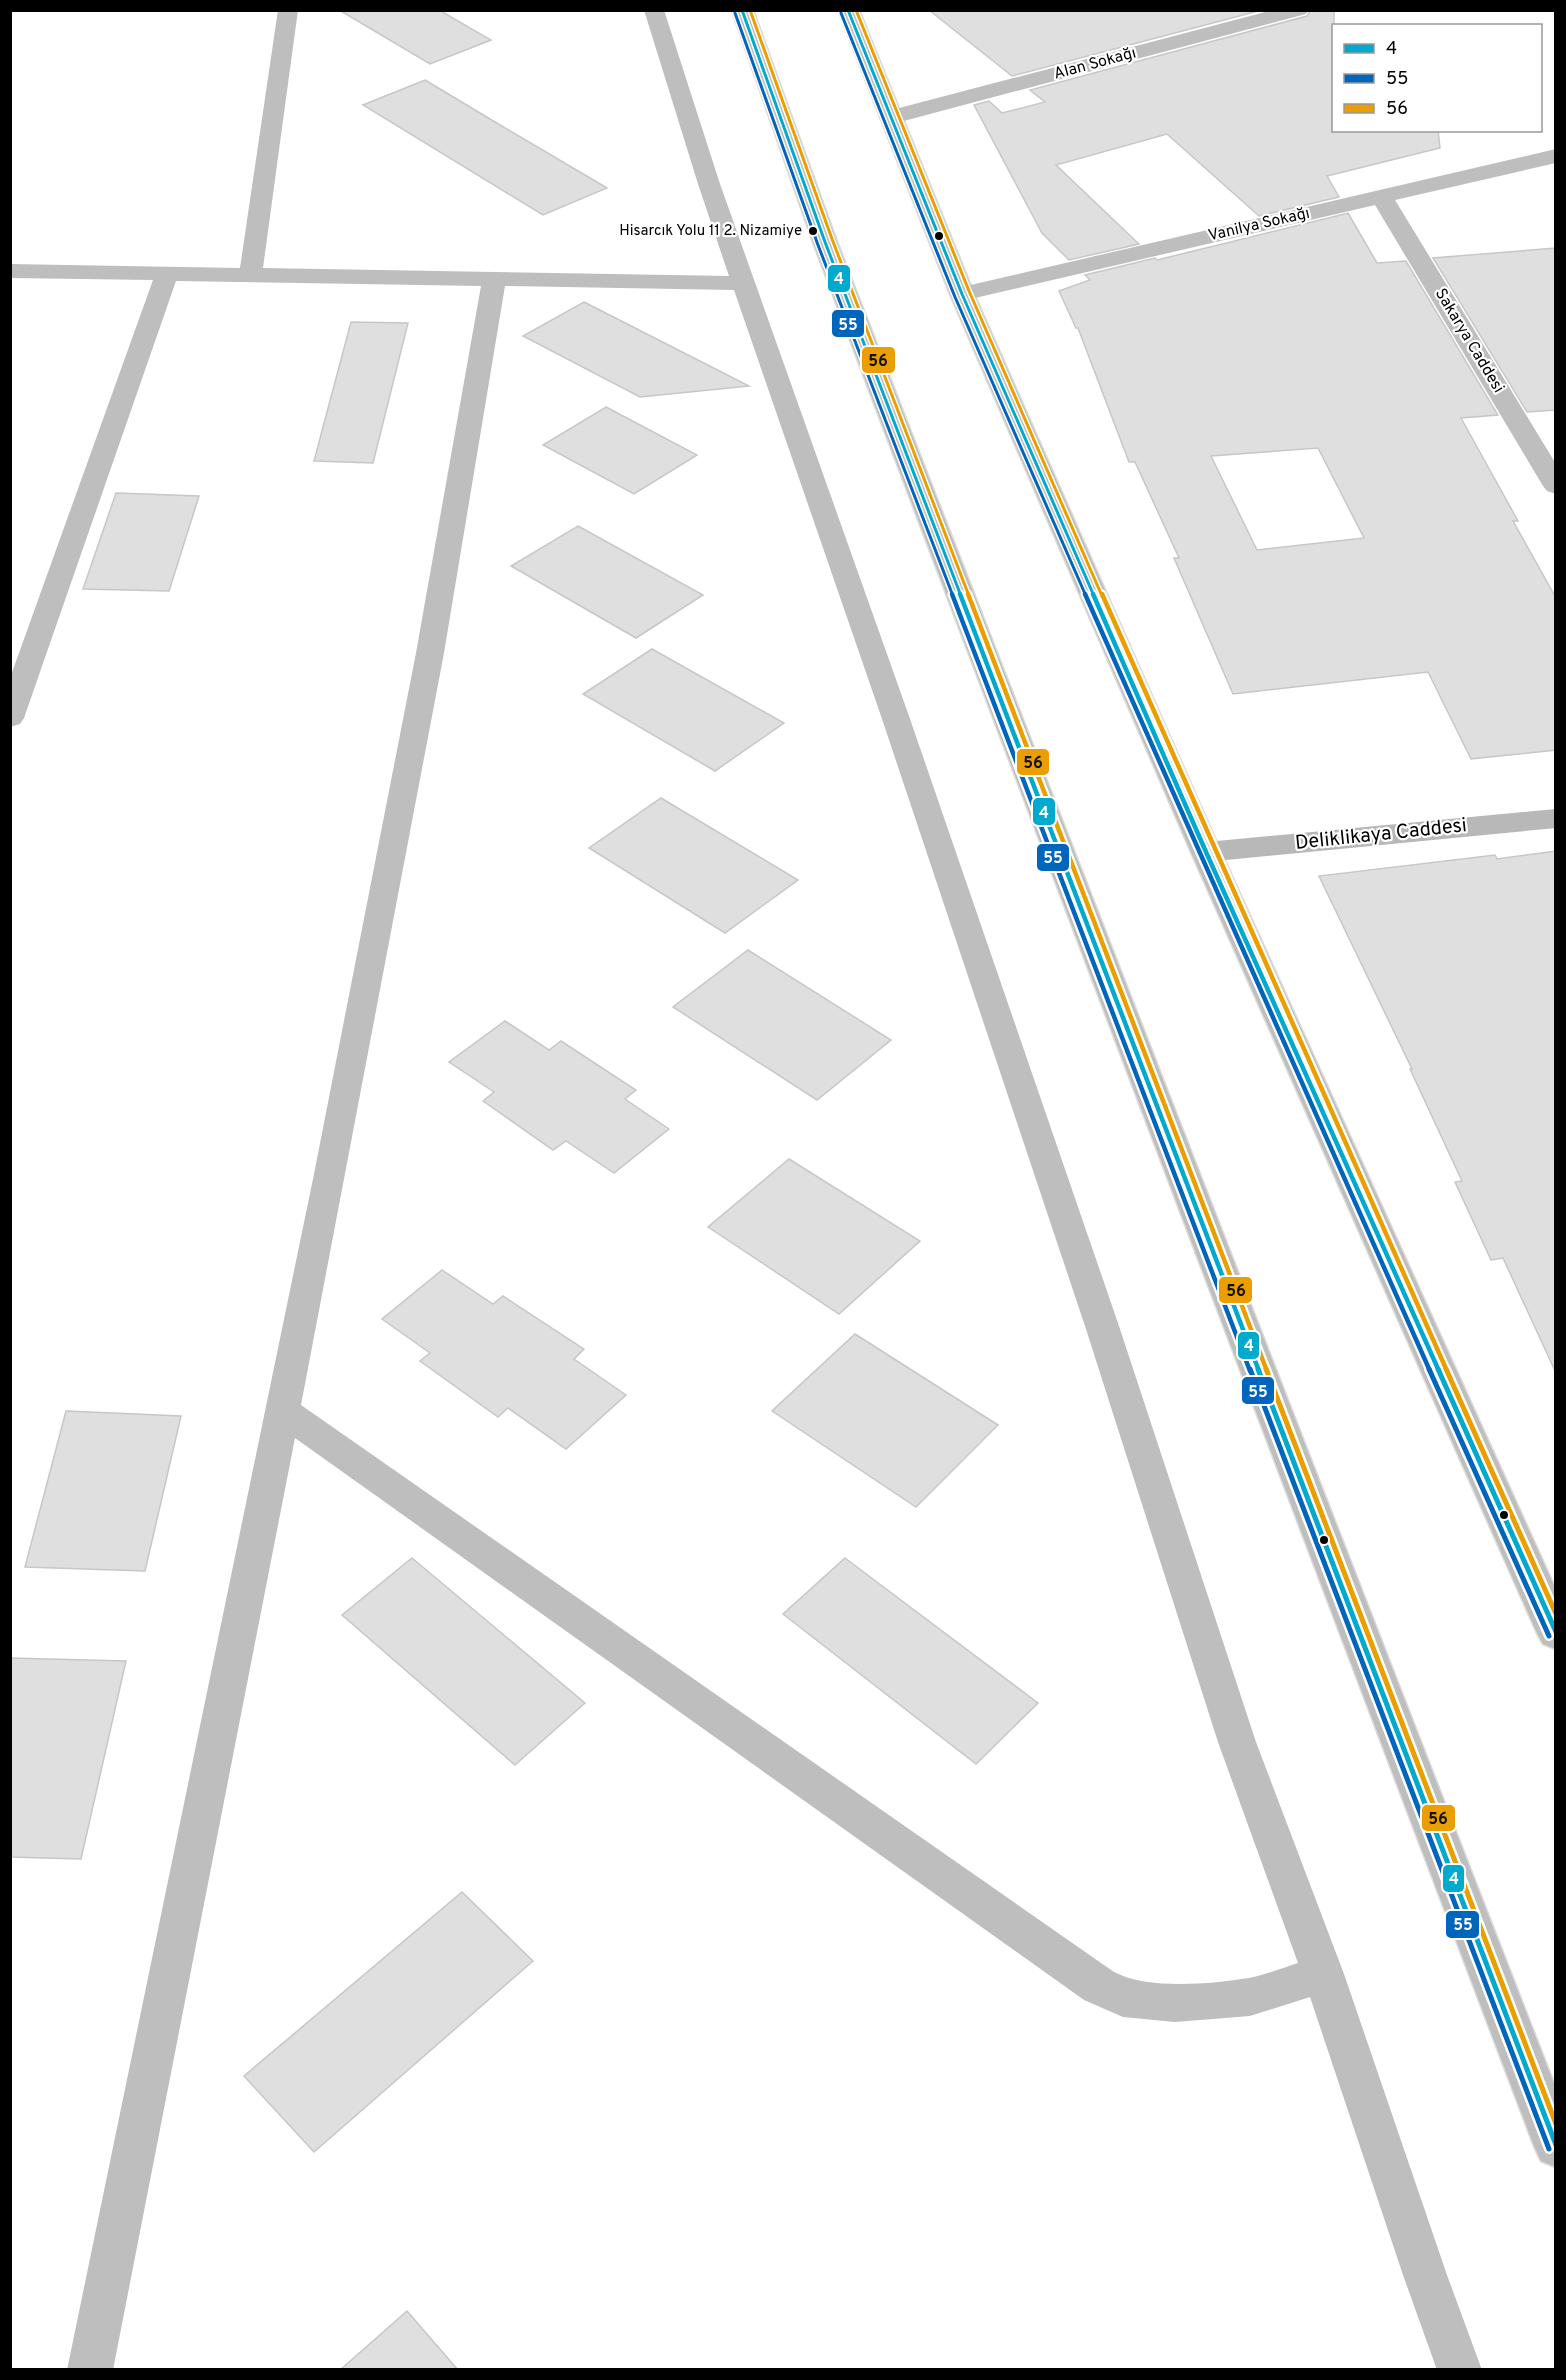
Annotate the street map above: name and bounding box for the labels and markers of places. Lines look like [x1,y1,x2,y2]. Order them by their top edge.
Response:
place label: Hisarcık Yolu 11 2. Nizamiye [619,222,802,241]
marker: Hisarcık Yolu 11 2. Nizamiye [807,225,819,237]
unlabelled marker [933,230,945,242]
unlabelled marker [1498,1509,1510,1521]
unlabelled marker [1318,1534,1330,1546]

